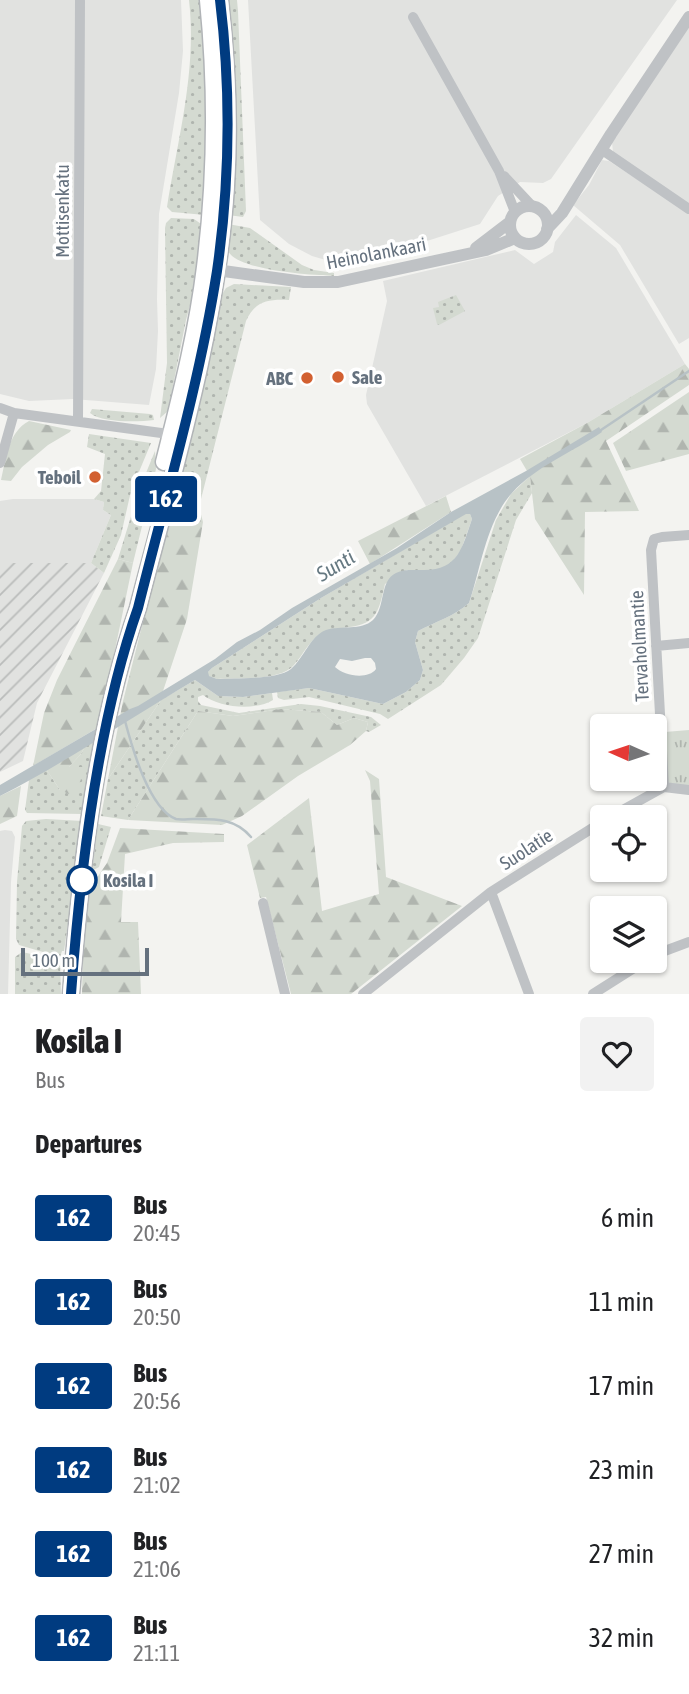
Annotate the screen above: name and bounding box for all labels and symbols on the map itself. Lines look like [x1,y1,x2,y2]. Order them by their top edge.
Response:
street label: Mottisenkatu [51,164,73,258]
street label: Heinolankaari [324,233,428,273]
place label: Sale [352,366,383,388]
place label: ABC [265,367,293,389]
marker: Sale [330,369,346,385]
marker: ABC [299,370,315,386]
place label: Teboil [38,466,82,488]
marker: Teboil [87,469,103,485]
line badge: 162 [126,476,206,522]
water label: Sunti [311,544,358,586]
street label: Tervaholmantie [625,590,653,702]
north arrow [590,714,667,791]
street label: Suolatie [496,824,556,874]
marker: Kosila I [67,865,97,895]
place label: Kosila I [103,869,153,891]
scale bar [21,945,149,977]

